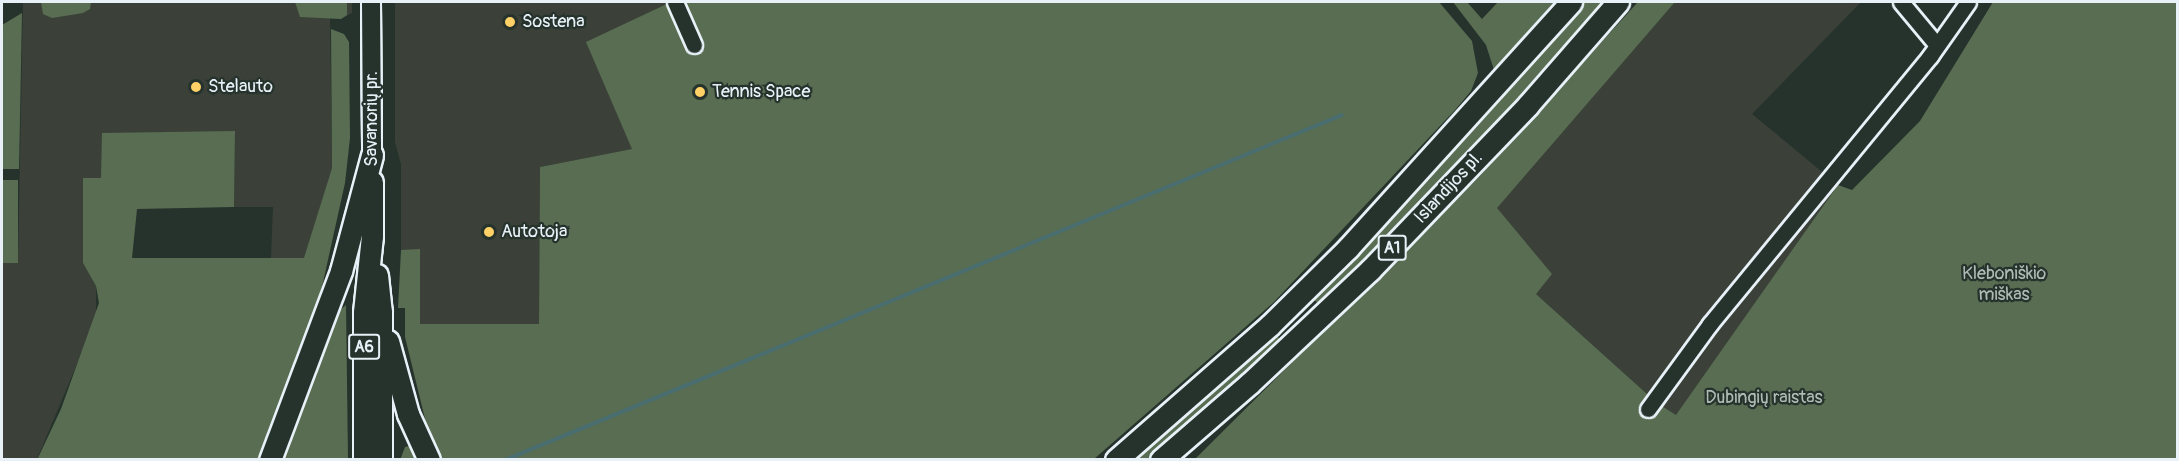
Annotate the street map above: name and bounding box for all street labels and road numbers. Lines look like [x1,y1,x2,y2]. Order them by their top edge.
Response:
street label: Savanorių pr. [361,71,383,167]
street label: Islandijos pl. [1410,148,1488,228]
road number: A1 [1377,235,1407,261]
road number: A6 [348,334,380,360]

